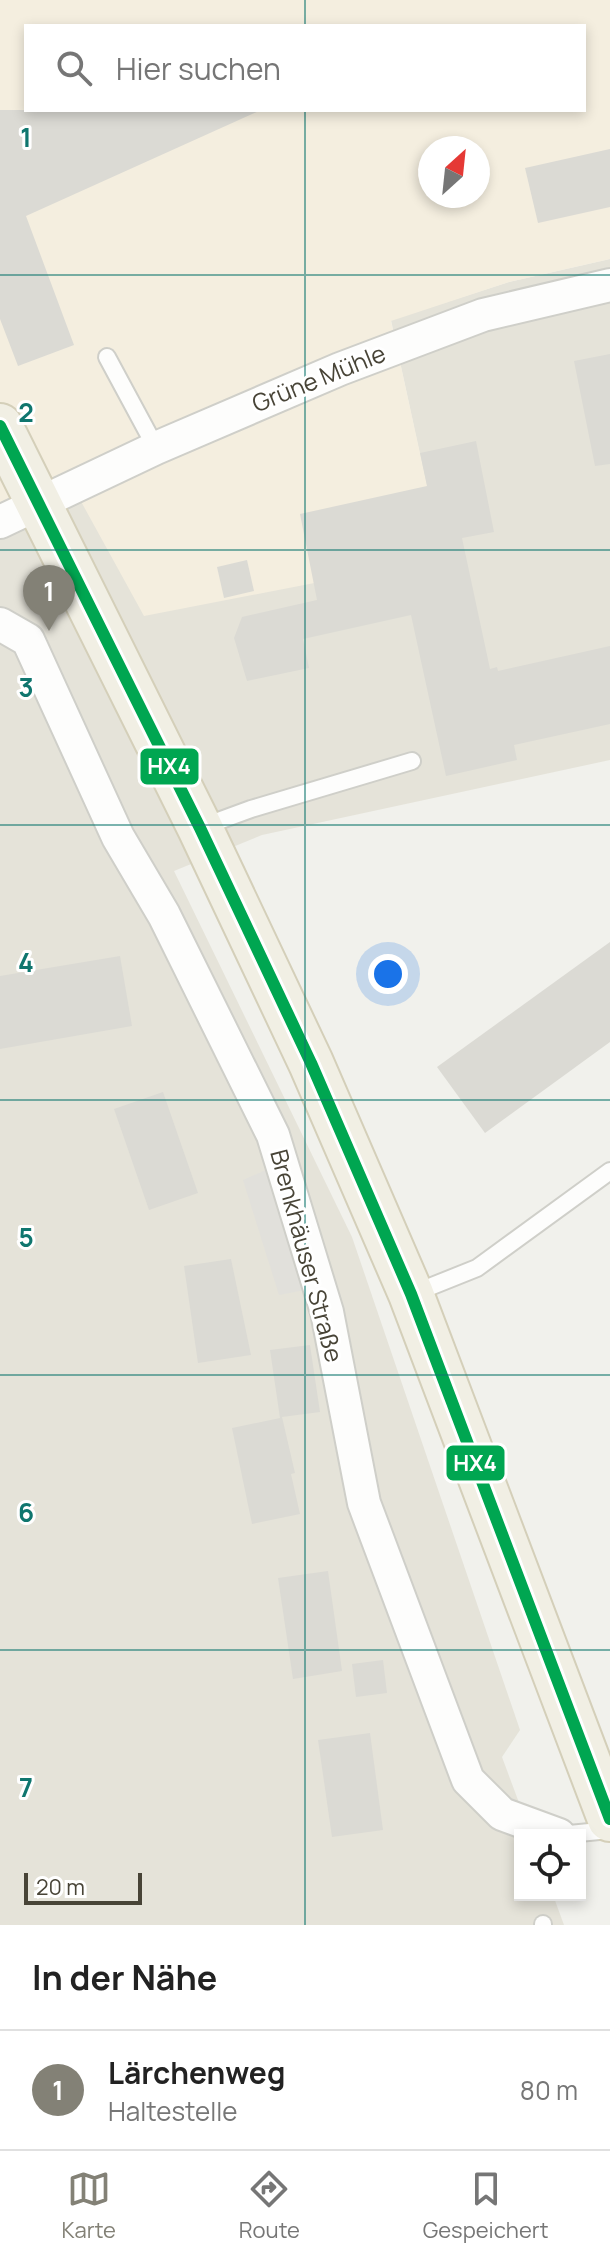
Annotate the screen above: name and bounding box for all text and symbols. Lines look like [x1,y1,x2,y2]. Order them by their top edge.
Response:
search box [24,24,586,112]
icon: search [52,46,96,90]
text: Hier suchen [116,48,281,89]
text: 1 [20,119,32,155]
north arrow [418,136,490,208]
street label: Grüne Mühle [247,336,390,419]
text: 2 [18,394,34,430]
pin: 1 [23,565,75,631]
text: 3 [18,669,34,705]
line badge: HX4 [139,747,200,786]
text: HX4 [147,751,191,781]
text: 4 [18,944,34,980]
your location [368,954,408,994]
street label: Brenkhäuser Straße [263,1145,352,1366]
text: 5 [18,1219,34,1255]
line badge: HX4 [445,1444,506,1482]
text: HX4 [453,1448,497,1478]
text: 6 [18,1494,34,1530]
text: 7 [19,1769,33,1805]
map controls [514,1829,586,1901]
button: locate [514,1829,586,1901]
scale bar [24,1869,142,1905]
text: 20 m [36,1872,85,1902]
text: In der Nähe [32,1954,217,2000]
text: Lärchenweg [108,2052,285,2093]
text: 1 [52,2072,64,2108]
text: 80 m [520,2072,578,2108]
text: Haltestelle [108,2093,237,2129]
tab: Karte [61,2167,116,2245]
tab: Route [239,2167,300,2245]
tab: Gespeichert [423,2167,549,2245]

